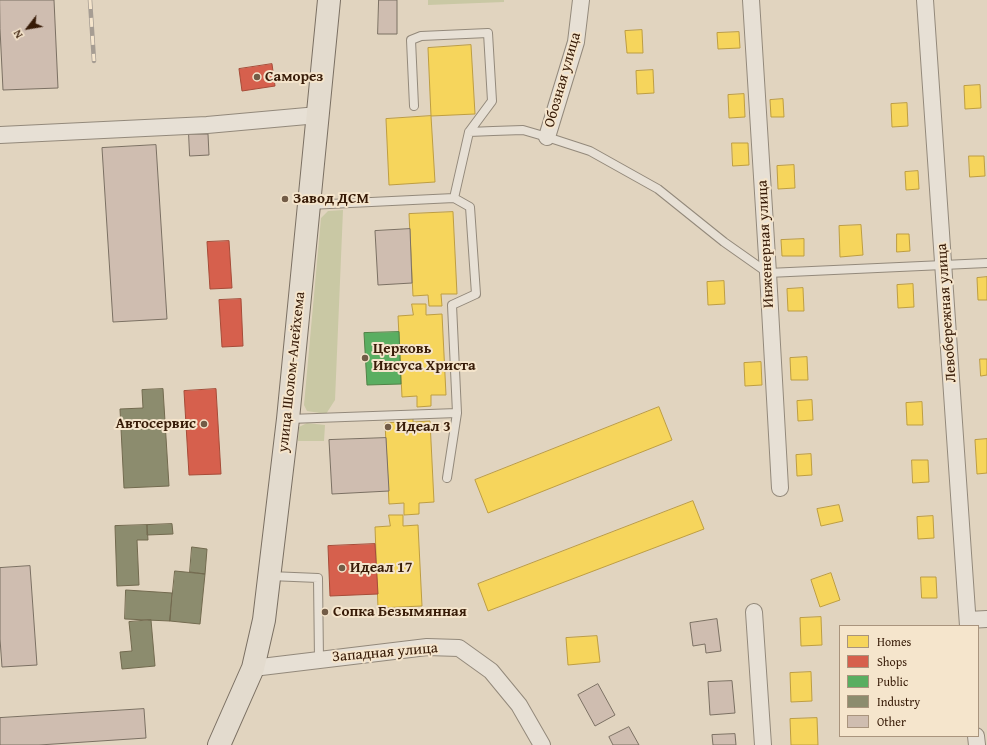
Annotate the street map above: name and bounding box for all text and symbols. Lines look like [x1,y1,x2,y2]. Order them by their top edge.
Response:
north arrow [8,8,48,48]
text: N [9,27,26,41]
street label: Обозная улица [541,30,585,130]
place label: Саморез [265,68,324,86]
marker: Саморез [252,72,262,82]
street label: Инженерная улица [754,180,778,308]
place label: Завод ДСМ [293,190,369,208]
marker: Завод ДСМ [280,194,290,204]
street label: Левобережная улица [933,243,961,383]
street label: улица Шолом-Алейхема [275,291,309,453]
place label: Церковь Иисуса Христа [373,340,476,375]
marker: Церковь Иисуса Христа [360,353,370,363]
place label: Автосервис [116,415,196,433]
place label: Идеал 3 [396,418,451,436]
marker: Автосервис [199,419,209,429]
marker: Идеал 3 [383,422,393,432]
place label: Идеал 17 [350,559,412,577]
marker: Идеал 17 [337,563,347,573]
place label: Сопка Безымянная [333,603,467,621]
marker: Сопка Безымянная [320,607,330,617]
legend [839,625,979,737]
text: Homes [877,633,911,650]
street label: Западная улица [331,639,439,667]
text: Shops [877,653,907,670]
text: Public [877,673,908,690]
text: Industry [877,693,920,710]
text: Other [877,713,906,730]

